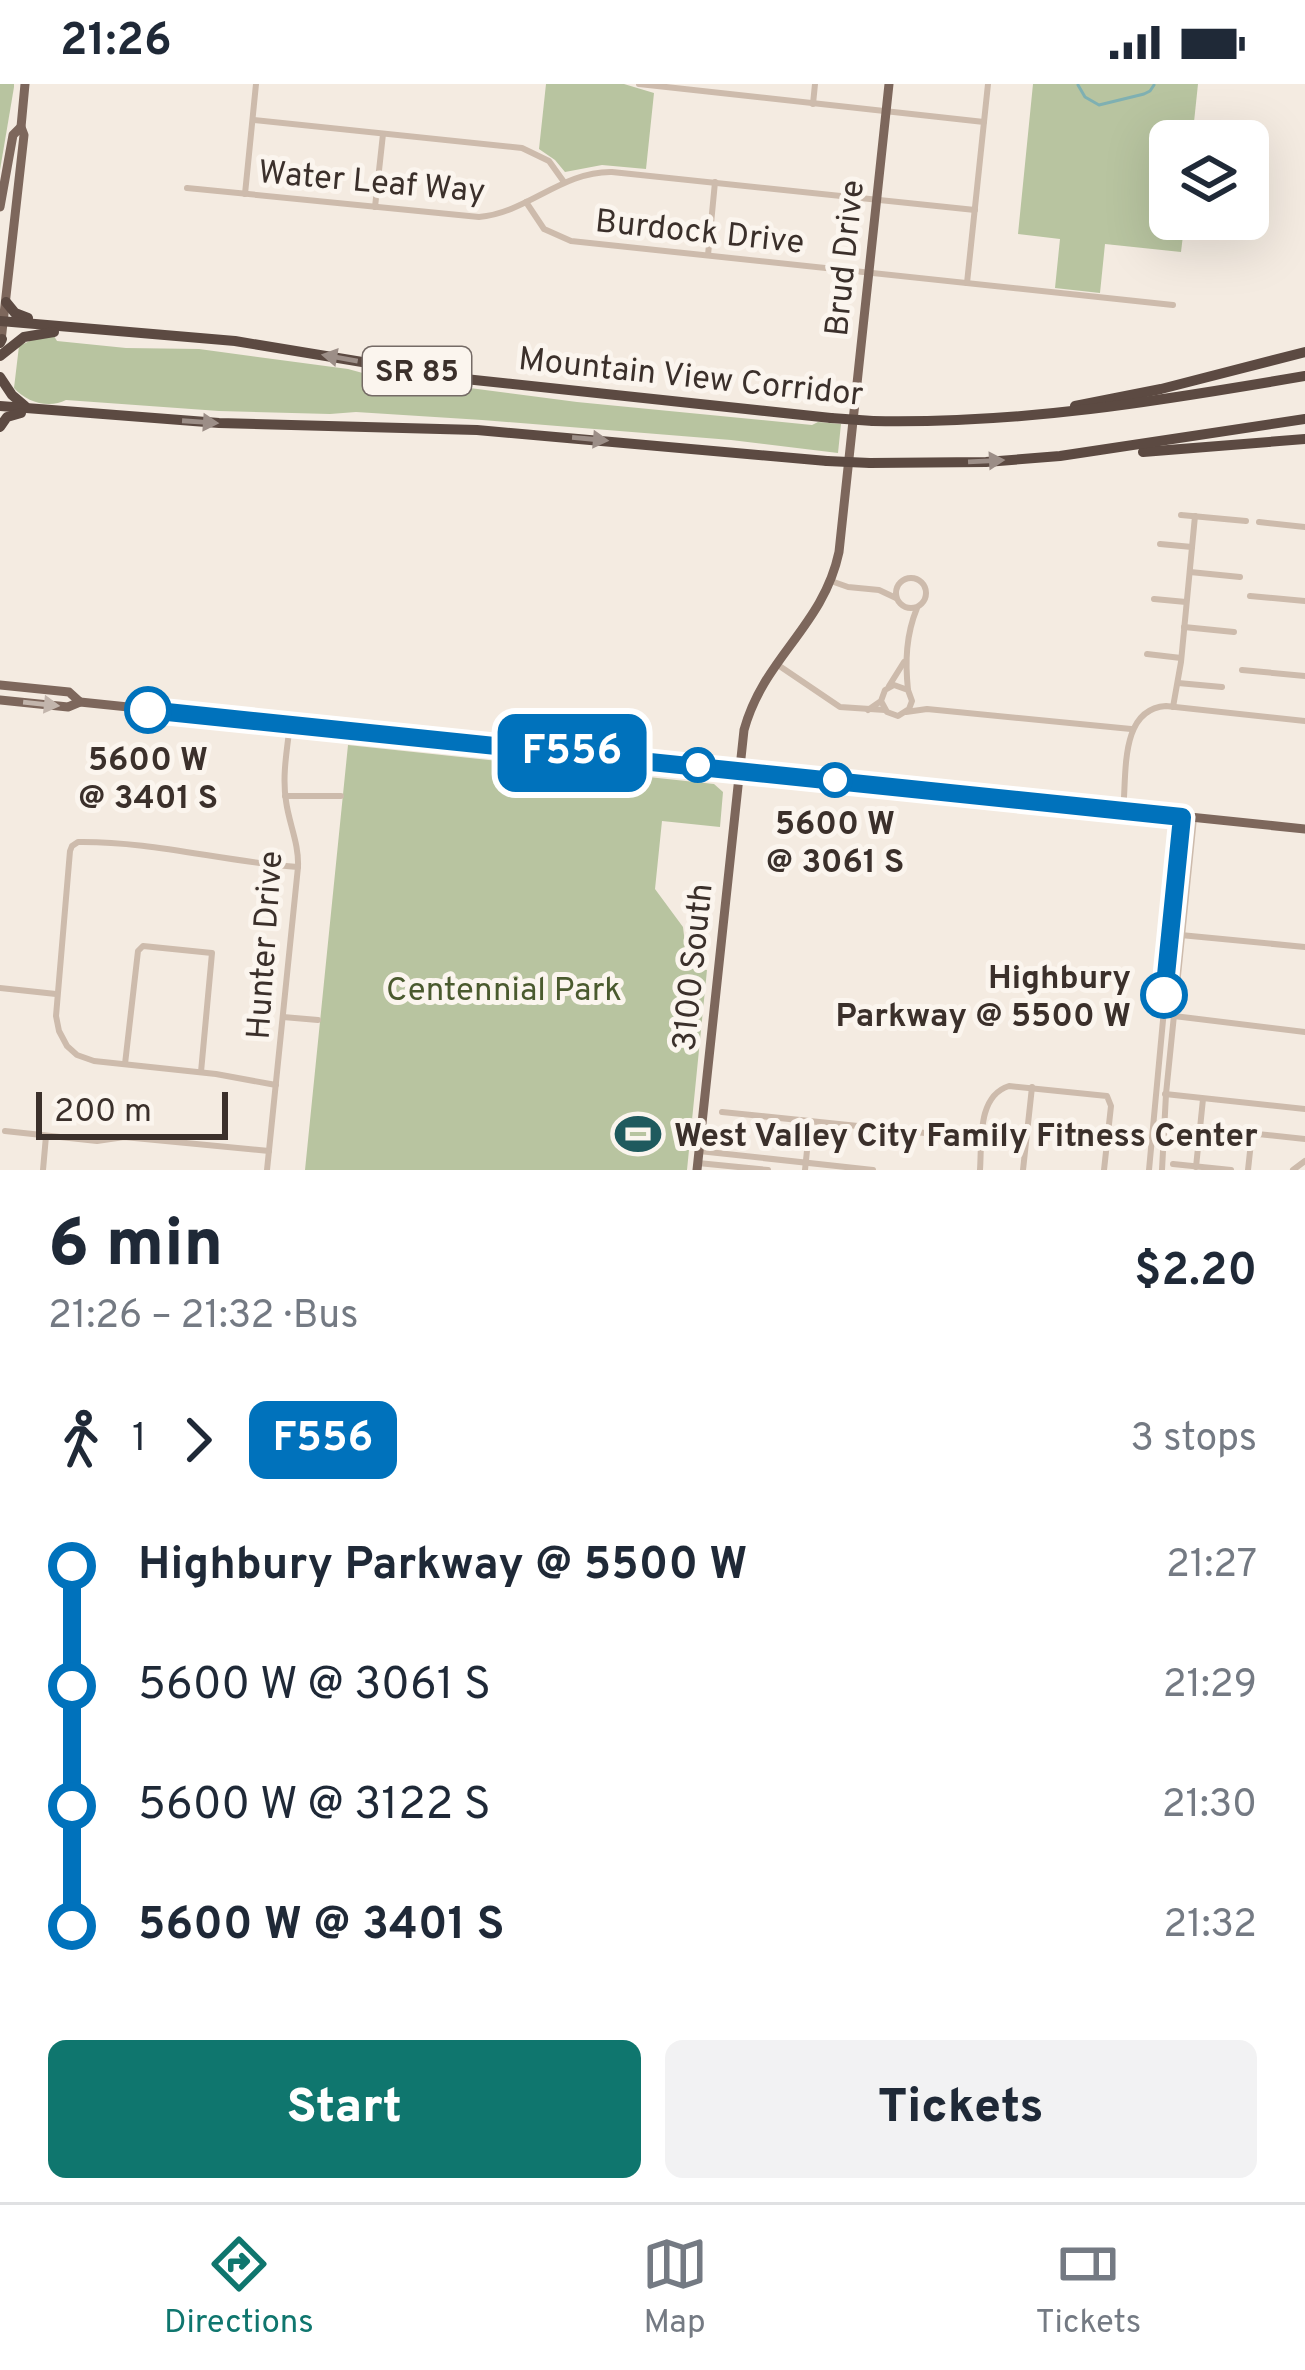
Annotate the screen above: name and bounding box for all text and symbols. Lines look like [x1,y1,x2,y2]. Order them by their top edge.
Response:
text: 21:26 [60,14,172,71]
map controls [1149,120,1269,240]
button: layers [1149,120,1269,240]
street label: Water Leaf Way [256,153,487,215]
street label: Brud Drive [818,178,876,339]
street label: Burdock Drive [593,202,806,266]
street label: Mountain View Corridor [516,340,865,418]
road number: SR 85 [363,347,471,395]
one-way arrow [321,348,358,367]
one-way arrow [182,413,219,432]
one-way arrow [572,430,609,449]
one-way arrow [968,451,1006,470]
marker: 5600 W @ 3401 S [126,688,170,732]
one-way arrow [22,695,60,714]
line badge: F556 [488,714,656,792]
text: F556 [522,726,622,779]
place label: 5600 W @ 3401 S [78,741,218,821]
unlabelled marker [682,749,714,781]
marker: 5600 W @ 3061 S [819,764,851,796]
place label: 5600 W @ 3061 S [766,805,904,885]
street label: Hunter Drive [239,850,295,1041]
street label: 3100 South [665,881,725,1053]
place label: Highbury Parkway @ 5500 W [835,959,1131,1039]
park label: Centennial Park [386,971,622,1013]
marker: Highbury Parkway @ 5500 W [1142,973,1186,1017]
scale bar [36,1086,228,1139]
text: 200 m [54,1092,152,1134]
sports icon: West Valley City Family Fitness Center [613,1109,663,1159]
place label: West Valley City Family Fitness Center [674,1117,1258,1159]
text: 6 min [48,1206,223,1289]
text: $2.20 [1134,1244,1257,1301]
text: 21:26 – 21:32 · Bus [48,1293,358,1342]
icon: walk [48,1407,114,1473]
icon: forward [165,1407,231,1473]
text: F556 [273,1413,373,1466]
text: 1 [132,1416,147,1465]
text: 3 stops [1131,1416,1257,1465]
text: Highbury Parkway @ 5500 W [138,1538,747,1595]
text: 21:27 [1166,1542,1257,1591]
text: 5600 W @ 3061 S [138,1658,491,1715]
text: 21:29 [1163,1662,1257,1711]
text: 5600 W @ 3122 S [138,1778,491,1835]
text: 21:30 [1162,1782,1257,1831]
text: 5600 W @ 3401 S [138,1898,504,1955]
text: 21:32 [1163,1902,1257,1951]
button: Start [48,2040,641,2178]
button: Tickets [665,2040,1257,2178]
tab: Directions [164,2231,314,2345]
tab: Map [642,2231,708,2345]
tab: Tickets [1035,2231,1141,2345]

